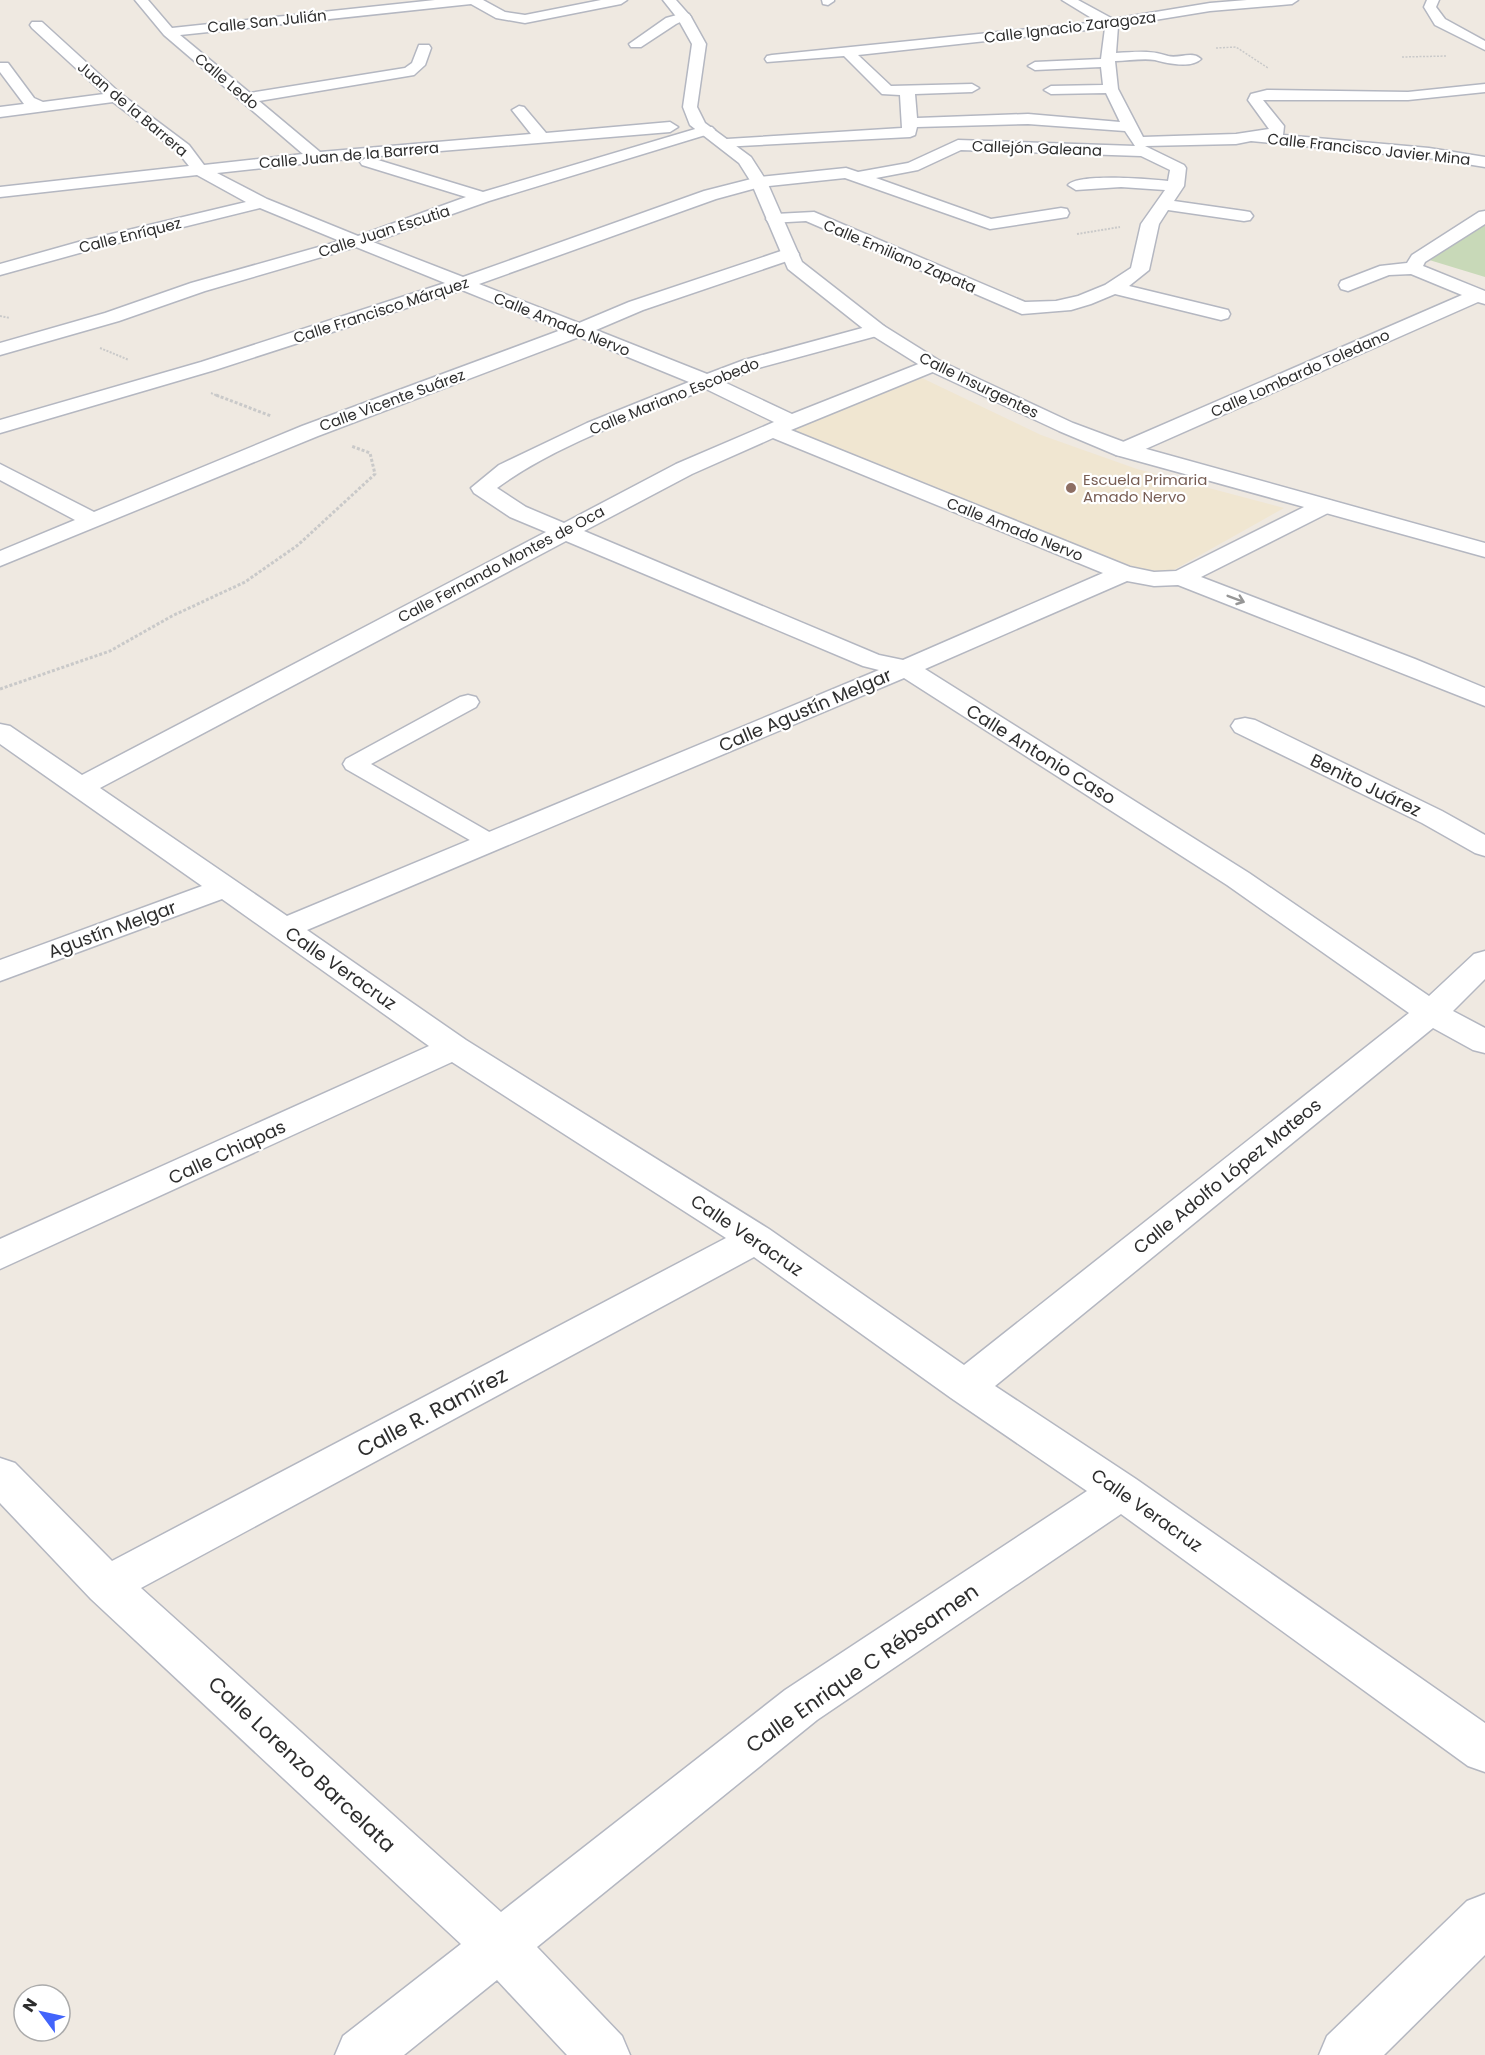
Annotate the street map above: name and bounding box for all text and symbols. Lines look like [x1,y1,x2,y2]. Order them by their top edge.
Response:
street label: Calle San Julián [206,4,328,38]
street label: Calle Ignacio Zaragoza [983,6,1157,48]
street label: Calle Ledo [190,48,264,114]
street label: Juan de la Barrera [73,57,193,161]
street label: Calle Francisco Javier Mina [1266,128,1472,170]
street label: Callejón Galeana [972,135,1102,161]
street label: Calle Juan de la Barrera [258,137,440,173]
street label: Calle Juan Escutia [315,200,453,262]
street label: Calle Enríquez [77,212,184,258]
street label: Calle Emiliano Zapata [820,214,980,298]
street label: Calle Francisco Márquez [291,272,472,348]
street label: Calle Amado Nervo [491,287,633,361]
street label: Calle Lombardo Toledano [1207,324,1393,422]
street label: Calle Insurgentes [916,347,1042,423]
street label: Calle Mariano Escobedo [586,352,762,440]
street label: Calle Vicente Suárez [316,364,468,436]
place label: Escuela Primaria Amado Nervo [1083,469,1207,507]
marker: Escuela Primaria Amado Nervo [1064,481,1078,495]
street label: Calle Amado Nervo [944,492,1086,566]
street label: Calle Fernando Montes de Oca [394,500,608,628]
one-way arrow [1226,594,1245,605]
street label: Calle Agustín Melgar [715,662,896,758]
street label: Calle Antonio Caso [961,698,1121,810]
street label: Benito Juárez [1306,747,1426,823]
street label: Agustín Melgar [44,894,180,964]
street label: Calle Veracruz [280,920,402,1016]
street label: Calle Adolfo López Mateos [1128,1092,1326,1260]
street label: Calle Chiapas [164,1114,290,1190]
street label: Calle Veracruz [686,1188,808,1282]
street label: Calle R. Ramírez [352,1360,512,1464]
street label: Calle Veracruz [1086,1462,1208,1558]
street label: Calle Enrique C Rébsamen [740,1576,984,1760]
street label: Calle Lorenzo Barcelata [202,1669,402,1859]
north arrow [12,1983,72,2043]
text: N [17,1994,43,2016]

